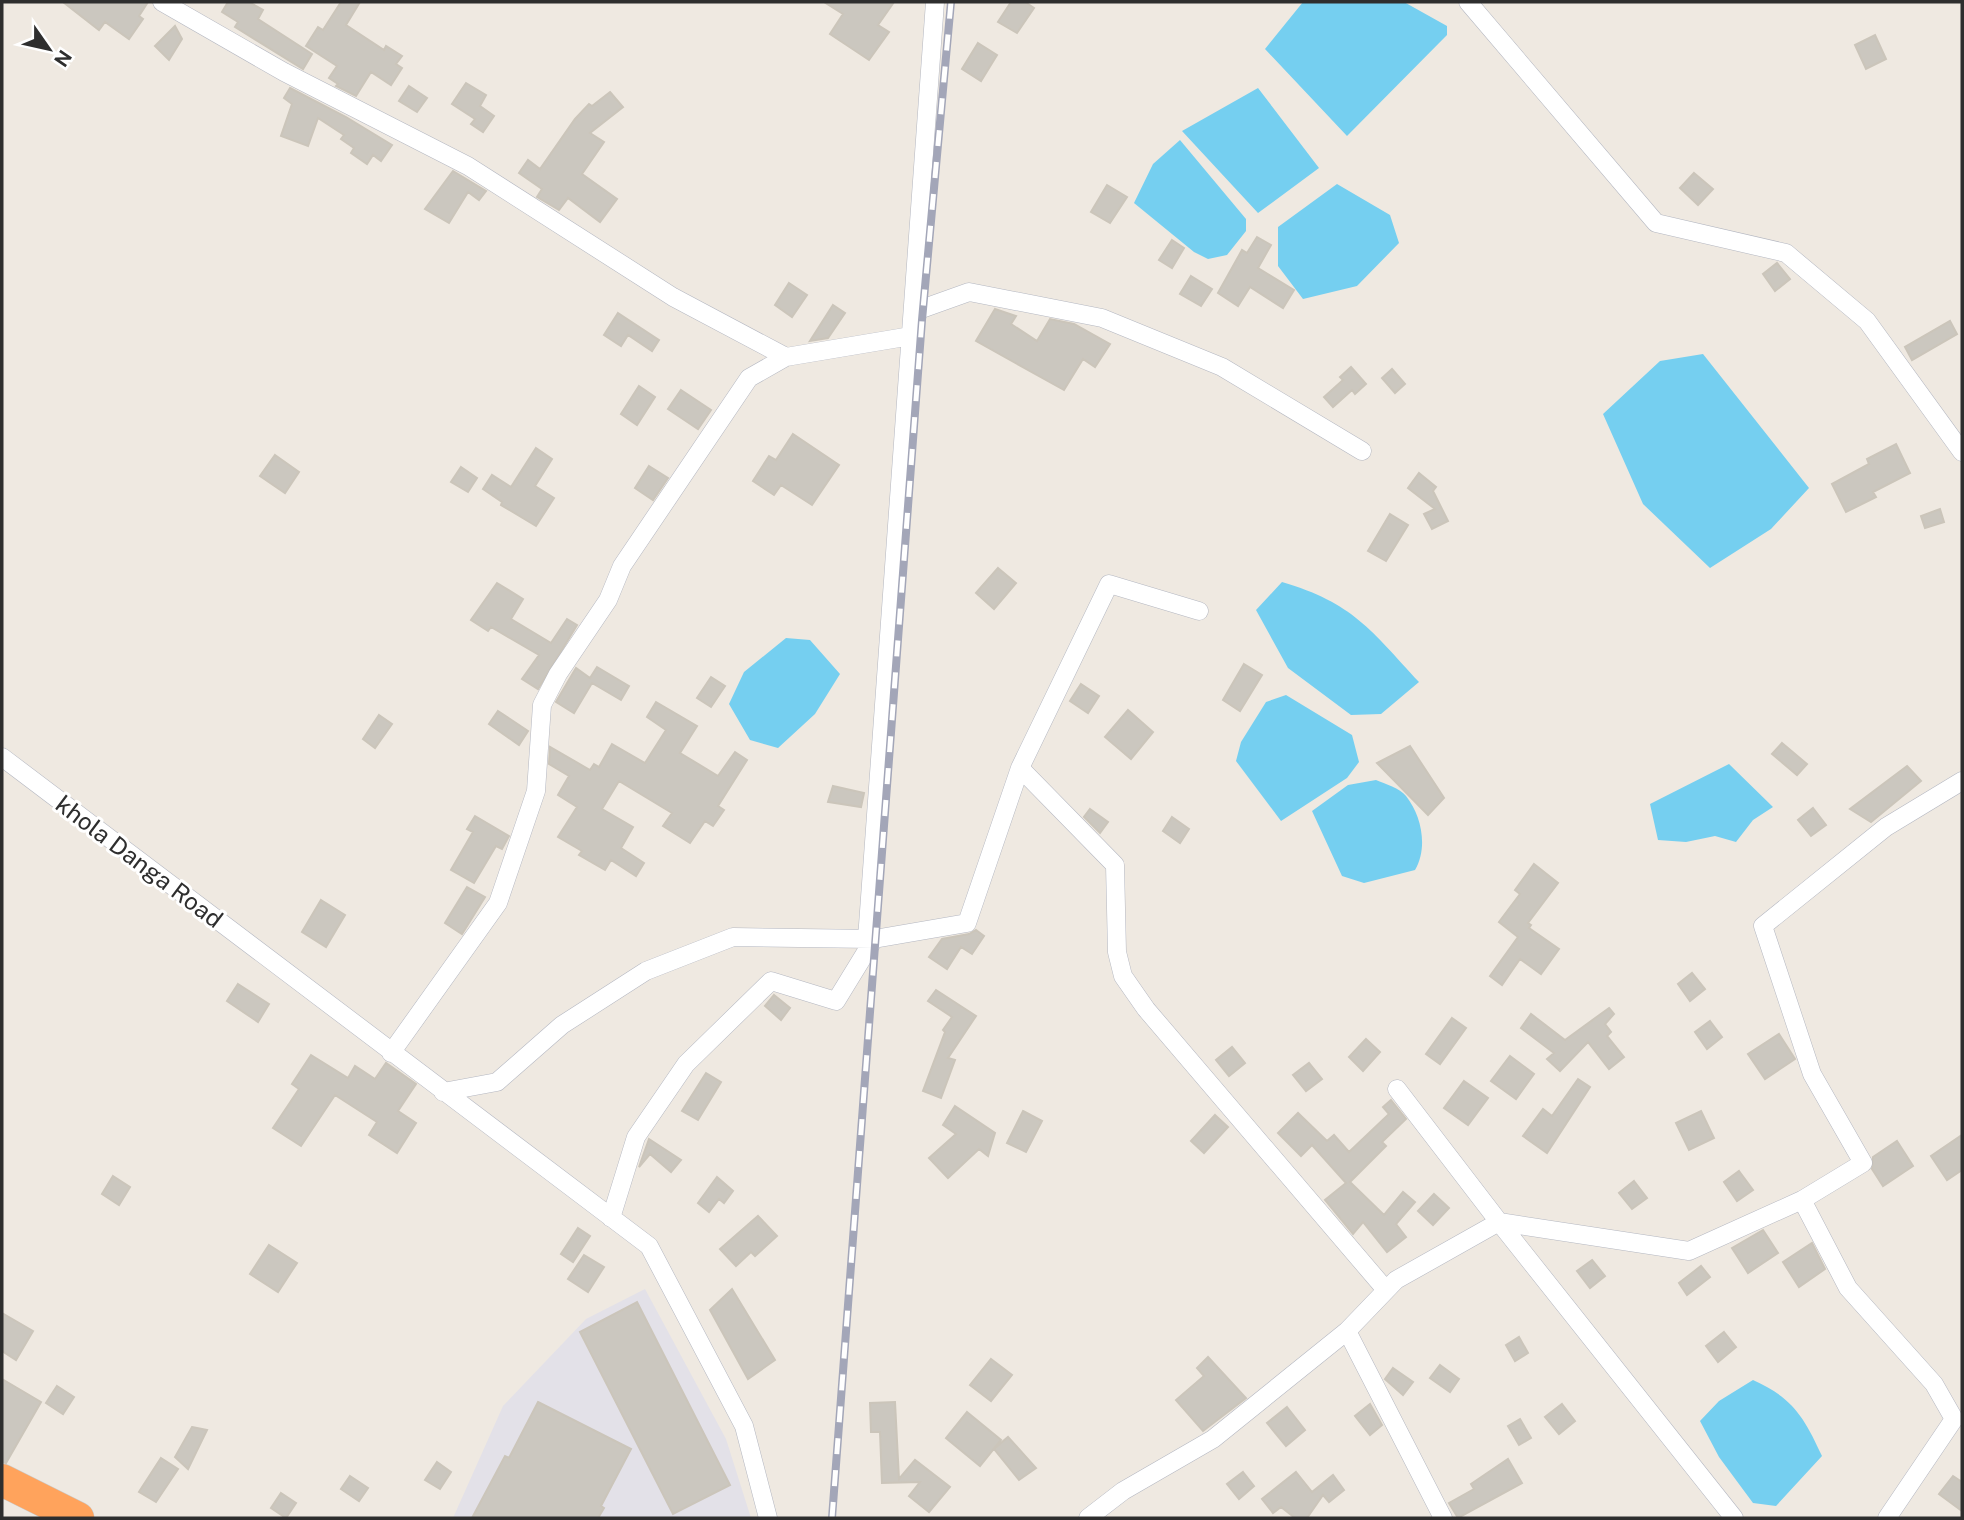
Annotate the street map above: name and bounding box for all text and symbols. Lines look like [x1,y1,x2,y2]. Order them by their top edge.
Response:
north arrow [14,14,84,84]
text: N [50,46,76,71]
street label: khola Danga Road [51,789,228,933]

